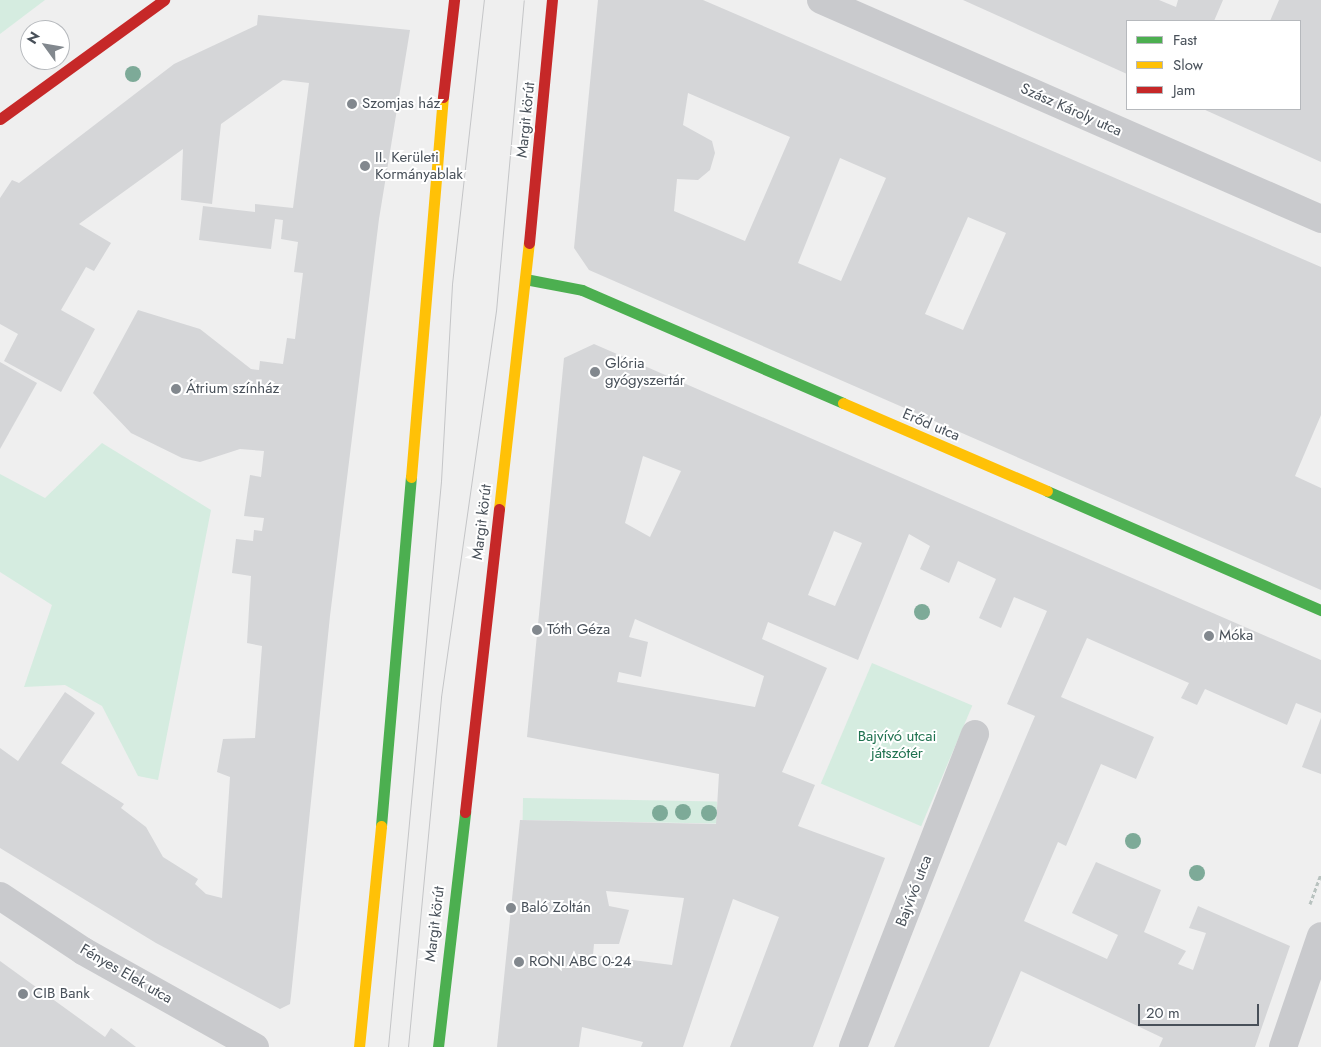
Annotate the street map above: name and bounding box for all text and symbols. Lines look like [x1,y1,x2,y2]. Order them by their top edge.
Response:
north arrow [20,20,70,70]
legend [1126,20,1301,110]
text: N [22,28,45,48]
text: Fast [1173,29,1197,51]
text: Slow [1173,54,1203,76]
text: Jam [1173,79,1196,101]
street label: Szász Károly utca [1018,80,1124,140]
street label: Margit körút [513,81,539,159]
place label: Szomjas ház [362,95,440,113]
marker: Szomjas ház [346,98,358,110]
place label: II. Kerületi Kormányablak [375,148,463,183]
marker: II. Kerületi Kormányablak [359,160,371,172]
place label: Glória gyógyszertár [605,354,685,389]
marker: Glória gyógyszertár [589,366,601,378]
place label: Átrium színház [186,380,279,398]
marker: Átrium színház [170,383,182,395]
street label: Erőd utca [900,405,962,445]
street label: Margit körút [468,483,496,561]
place label: Tóth Géza [547,621,610,639]
marker: Tóth Géza [531,624,543,636]
place label: Móka [1219,627,1253,645]
marker: Móka [1203,630,1215,642]
park label: Bajvívó utcai játszótér [858,727,936,762]
street label: Bajvívó utca [892,853,936,929]
street label: Margit körút [421,885,449,963]
place label: Baló Zoltán [521,899,591,917]
marker: Baló Zoltán [505,902,517,914]
street label: Fényes Elek utca [77,940,175,1008]
place label: RONI ABC 0-24 [529,953,632,971]
marker: RONI ABC 0-24 [513,956,525,968]
place label: CIB Bank [33,985,90,1003]
marker: CIB Bank [17,988,29,1000]
scale bar [1141,994,1262,1026]
text: 20 m [1146,1002,1180,1024]

